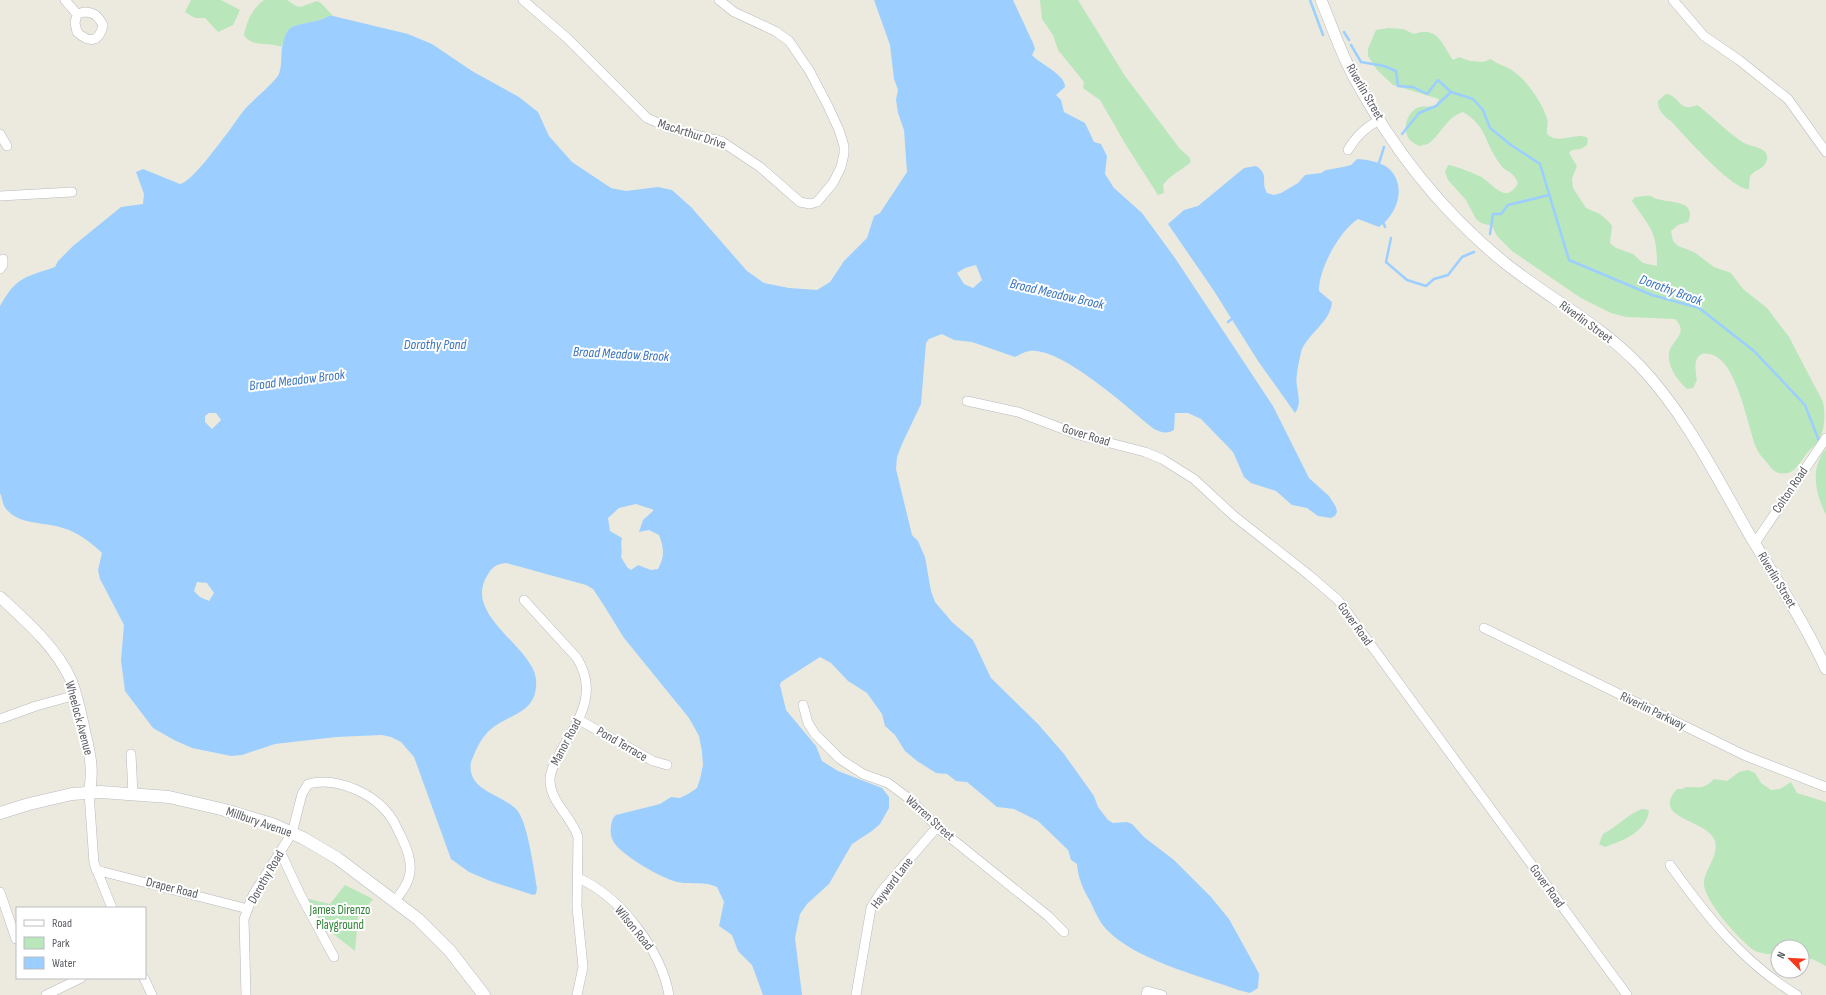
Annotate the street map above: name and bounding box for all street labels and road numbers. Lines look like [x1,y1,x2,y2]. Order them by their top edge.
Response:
street label: Riverlin Street [1342,61,1388,123]
street label: MacArthur Drive [656,115,728,153]
street label: Riverlin Street [1556,297,1616,347]
street label: Gover Road [1060,420,1112,450]
street label: Colton Road [1769,464,1811,516]
street label: Riverlin Street [1754,549,1800,611]
street label: Gover Road [1334,599,1376,649]
street label: Wheelock Avenue [61,679,97,757]
street label: Riverlin Parkway [1618,688,1688,734]
street label: Manor Road [547,716,585,768]
street label: Pond Terrace [594,723,650,765]
street label: Warren Street [902,792,958,844]
street label: Millbury Avenue [224,803,294,841]
street label: Dorothy Road [244,847,288,907]
street label: Hayward Lane [867,854,917,912]
street label: Gover Road [1526,861,1568,911]
street label: Draper Road [144,874,200,902]
street label: Wilson Road [611,903,657,953]

